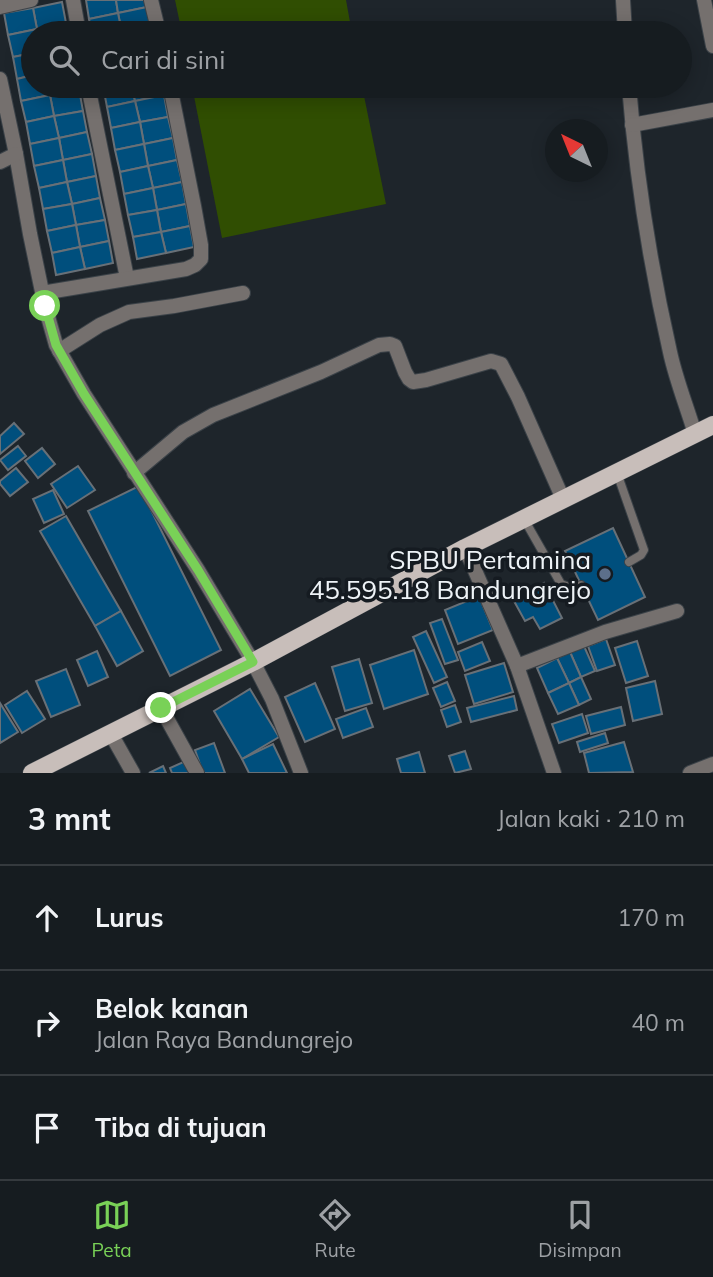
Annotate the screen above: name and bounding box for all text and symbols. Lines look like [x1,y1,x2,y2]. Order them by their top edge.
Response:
search box [21,21,692,98]
icon: search [45,41,83,79]
text: Cari di sini [101,43,225,76]
north arrow [545,119,608,182]
route start [29,290,60,321]
place label: SPBU Pertamina 45.595.18 Bandungrejo [309,543,591,606]
marker: SPBU Pertamina 45.595.18 Bandungrejo [597,566,613,582]
route end [145,692,176,723]
text: 3 mnt [28,800,111,838]
text: Jalan kaki · 210 m [497,804,685,833]
icon: ahead [28,899,66,937]
text: Lurus [95,901,164,934]
text: 170 m [617,903,685,932]
text: Belok kanan [95,992,249,1025]
icon: right [28,1004,66,1042]
text: 40 m [631,1008,685,1037]
text: Jalan Raya Bandungrejo [95,1025,353,1054]
icon: arrive [28,1109,66,1147]
text: Tiba di tujuan [95,1111,267,1144]
tab: Peta [91,1196,132,1262]
tab: Rute [315,1196,356,1262]
tab: Disimpan [538,1196,622,1262]

